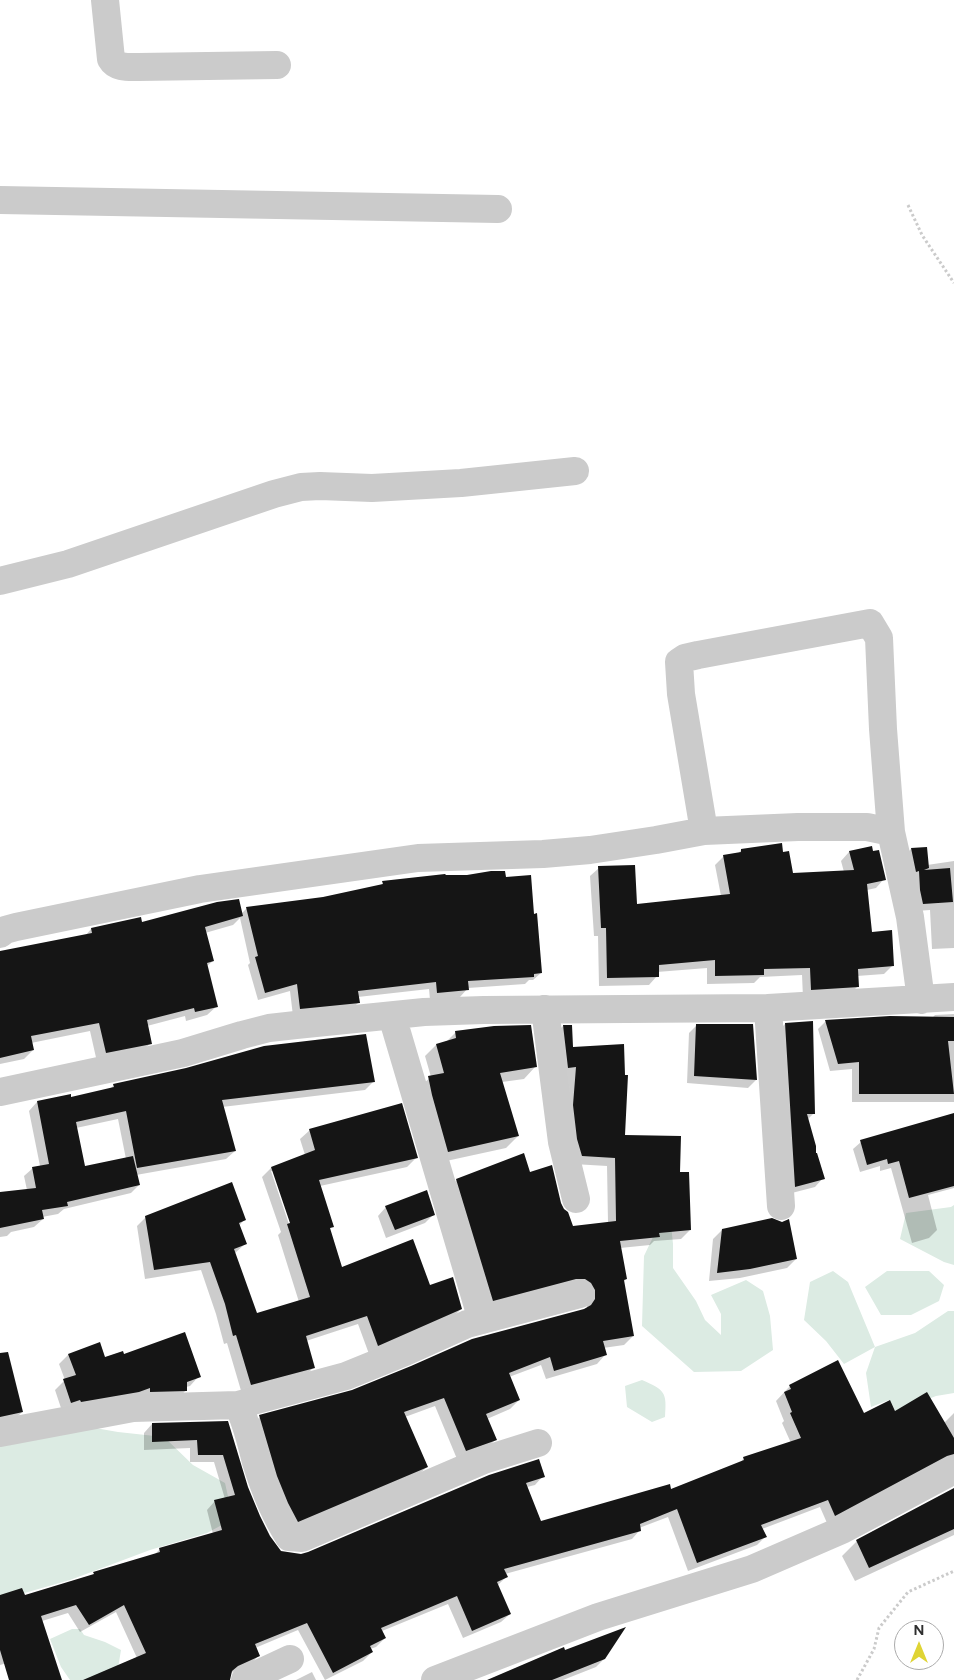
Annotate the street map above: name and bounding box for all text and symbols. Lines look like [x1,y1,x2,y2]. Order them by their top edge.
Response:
north arrow [894,1620,944,1670]
text: N [914,1622,924,1639]

